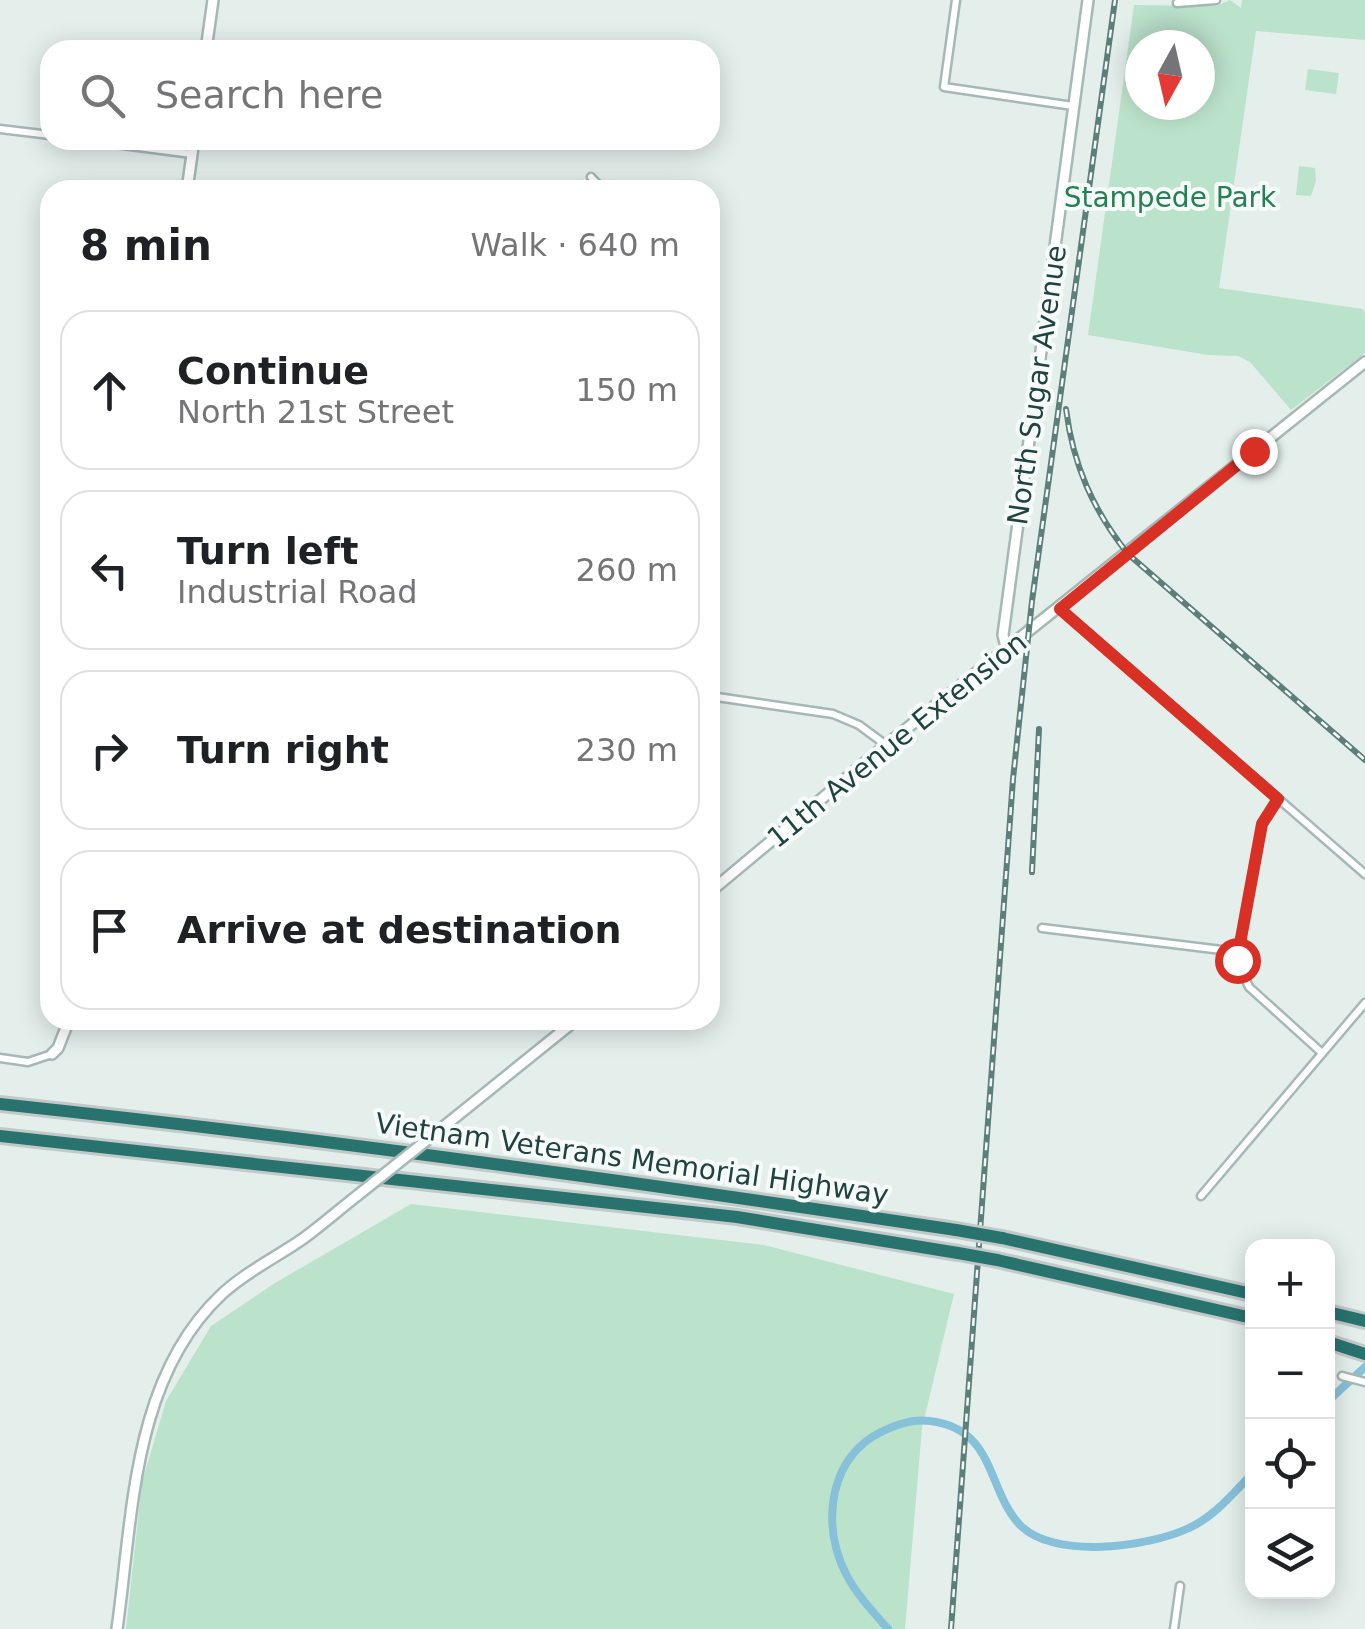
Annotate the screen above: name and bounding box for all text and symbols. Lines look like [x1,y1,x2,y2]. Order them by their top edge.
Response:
north arrow [1125,30,1215,120]
search box [40,40,720,150]
icon: search [75,68,130,123]
text: Search here [155,73,383,117]
park label: Stampede Park [1064,181,1277,214]
text: 8 min [80,221,212,270]
text: Walk · 640 m [470,226,680,264]
street label: North Sugar Avenue [1001,243,1073,527]
text: Continue [177,349,369,393]
icon: ahead [82,363,137,418]
text: 150 m [576,371,678,409]
text: North 21st Street [177,393,454,431]
route end [1232,429,1278,475]
text: Turn left [177,529,358,573]
icon: left [82,543,137,598]
text: 260 m [576,551,678,589]
text: Industrial Road [177,573,418,611]
street label: 11th Avenue Extension [761,625,1033,855]
icon: right [82,723,137,778]
text: Turn right [177,728,389,772]
text: 230 m [576,731,678,769]
icon: arrive [82,903,137,958]
text: Arrive at destination [177,908,622,952]
route start [1215,938,1261,984]
street label: Vietnam Veterans Memorial Highway [373,1107,891,1211]
map controls [1245,1239,1335,1599]
button: + [1245,1239,1335,1329]
button: − [1245,1329,1335,1419]
button: locate [1245,1419,1335,1509]
button: layers [1245,1509,1335,1599]

